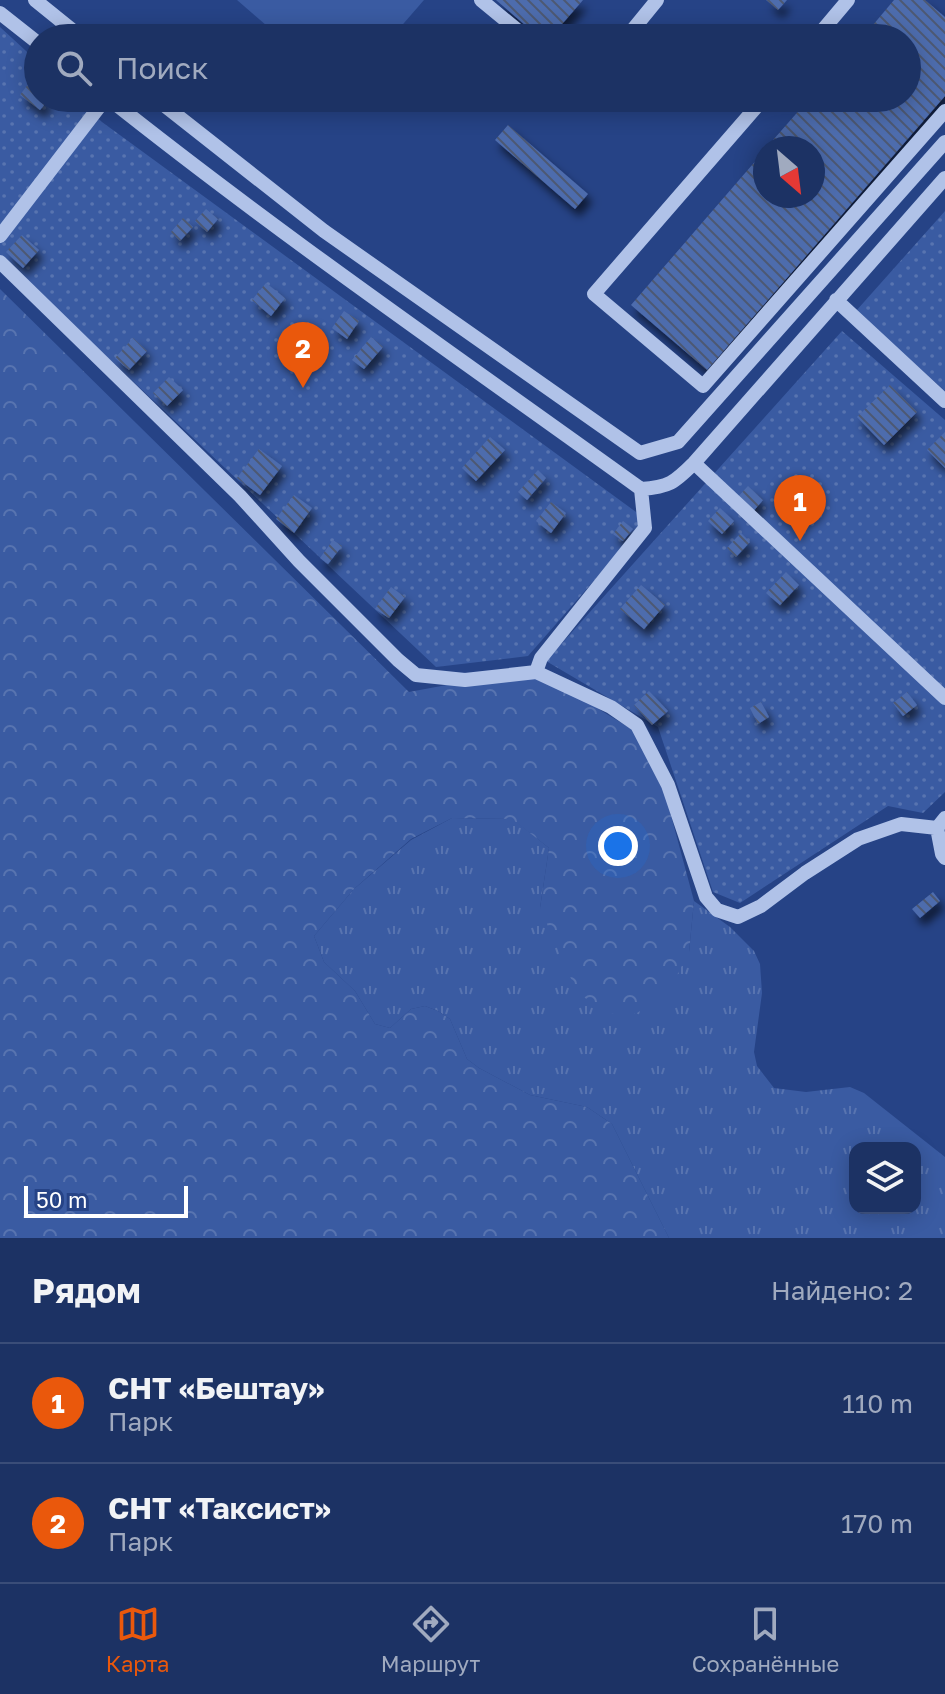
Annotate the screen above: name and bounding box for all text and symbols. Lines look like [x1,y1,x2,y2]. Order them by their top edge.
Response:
search box [24,24,921,112]
icon: search [52,46,96,90]
text: Поиск [116,50,208,86]
north arrow [753,136,825,208]
pin: 2 [277,322,329,388]
pin: 1 [774,475,826,541]
your location [598,826,638,866]
map controls [849,1142,921,1214]
button: layers [849,1142,921,1214]
scale bar [24,1182,188,1218]
text: 50 m [36,1186,87,1213]
text: Рядом [32,1270,141,1310]
text: Найдено: 2 [771,1275,913,1306]
text: СНТ «Бештау» [108,1370,324,1406]
text: 1 [51,1388,65,1419]
text: 110 m [842,1388,913,1419]
text: Парк [108,1406,173,1437]
text: СНТ «Таксист» [108,1490,331,1526]
text: 2 [50,1508,66,1539]
text: 170 m [841,1508,913,1539]
text: Парк [108,1526,173,1557]
tab: Карта [106,1602,169,1677]
tab: Маршрут [381,1602,480,1677]
tab: Сохранённые [692,1602,839,1677]

